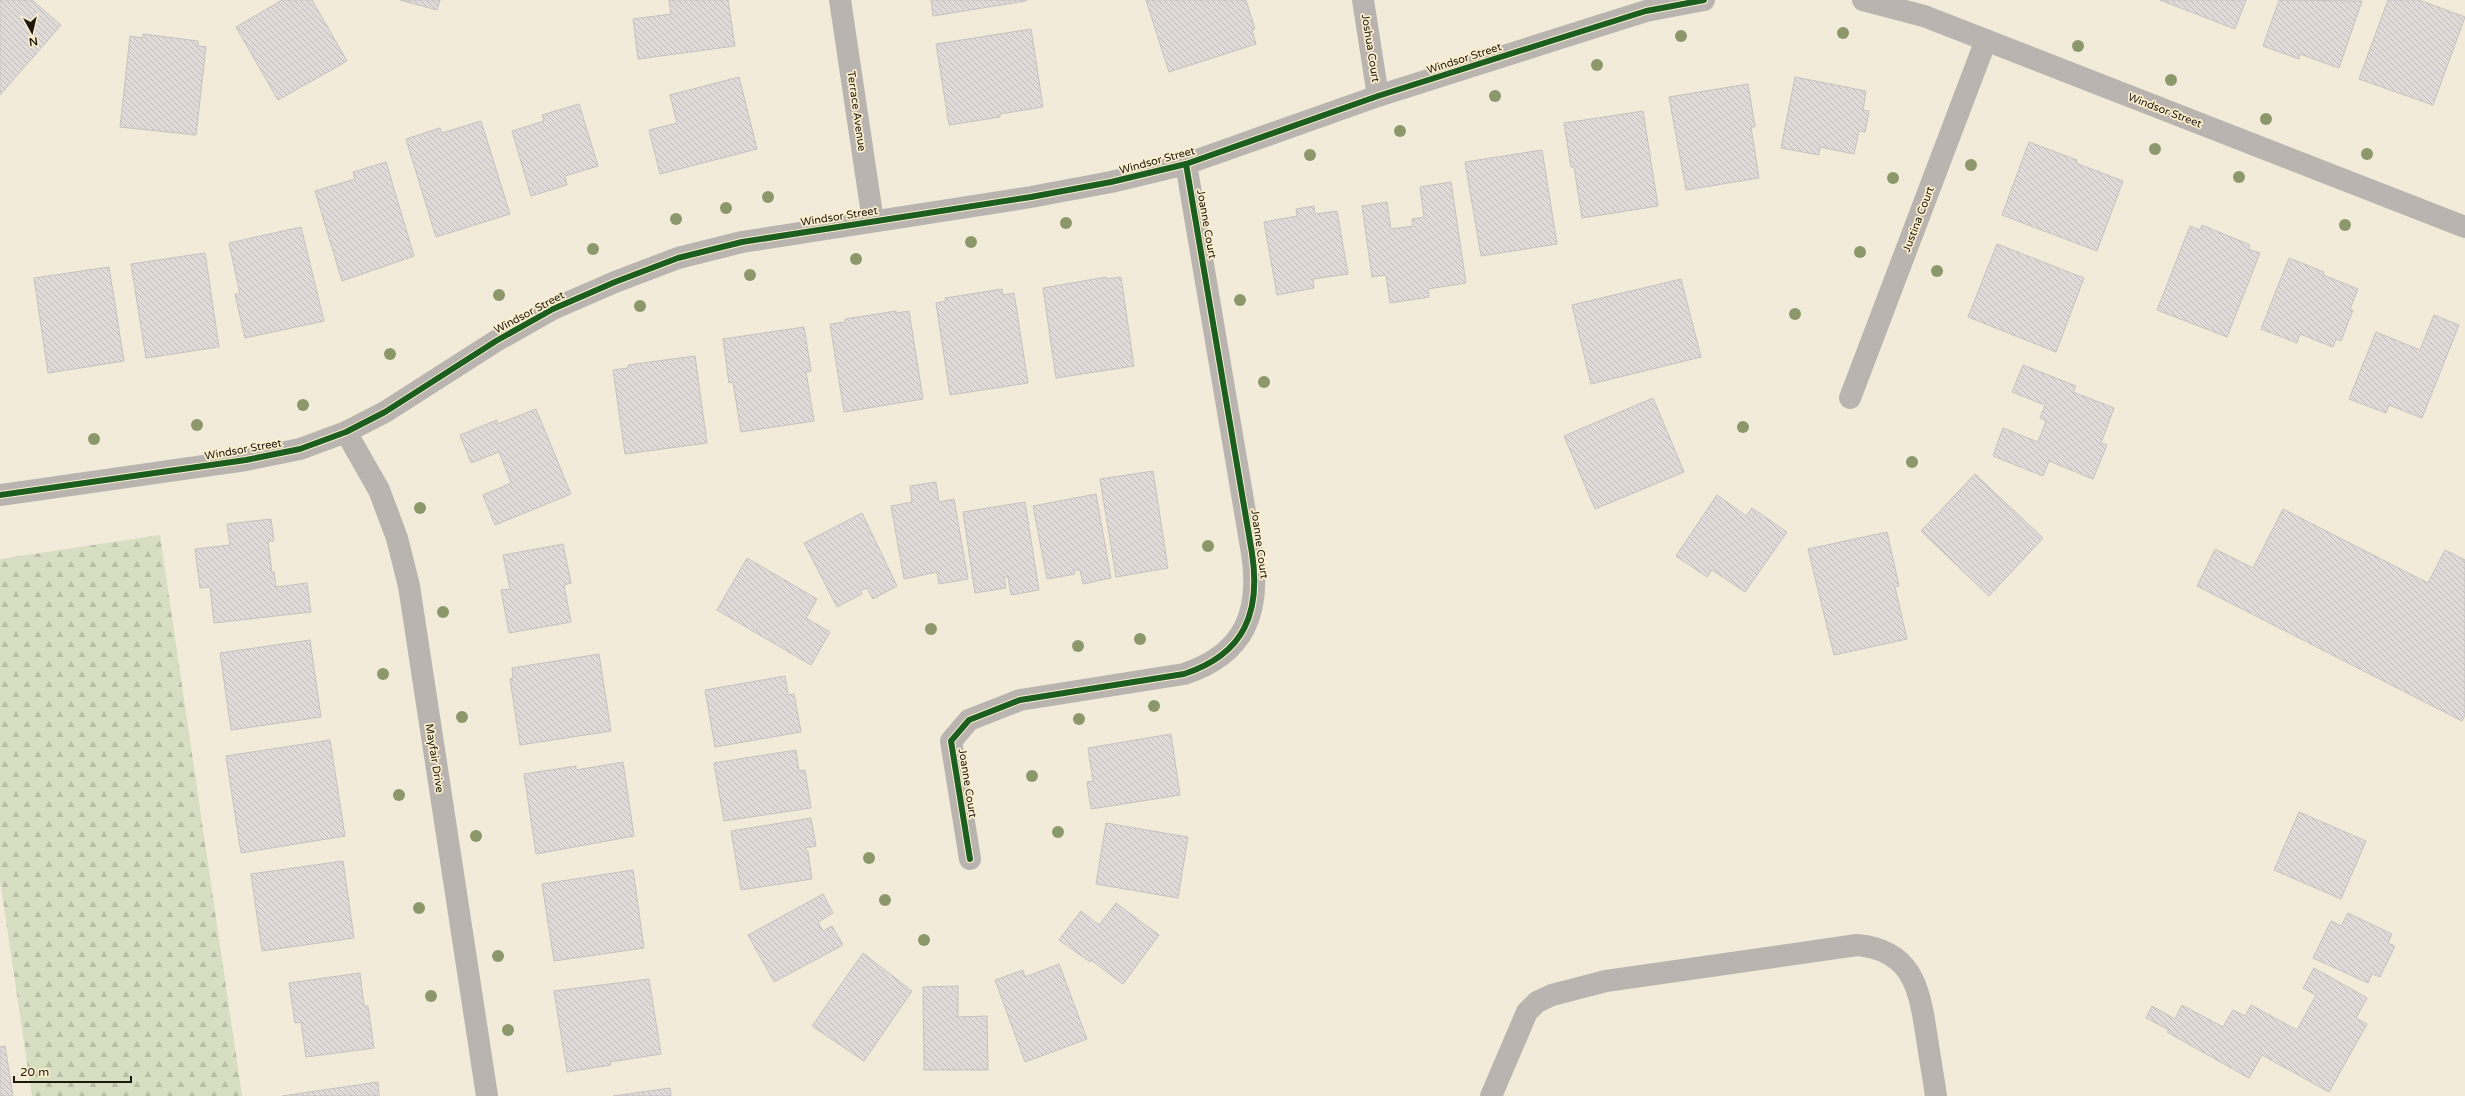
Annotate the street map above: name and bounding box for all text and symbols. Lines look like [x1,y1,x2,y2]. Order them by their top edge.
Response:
north arrow [12,12,52,52]
street label: Joshua Court [1359,13,1382,83]
text: N [28,34,39,48]
street label: Windsor Street [1425,40,1503,77]
street label: Terrace Avenue [844,70,869,152]
street label: Windsor Street [2126,90,2204,130]
street label: Windsor Street [1118,144,1196,177]
street label: Justina Court [1900,185,1937,254]
street label: Joanne Court [1194,189,1219,260]
street label: Windsor Street [800,204,879,229]
street label: Windsor Street [492,288,567,336]
street label: Windsor Street [204,436,283,463]
street label: Joanne Court [1248,509,1271,580]
street label: Mayfair Drive [423,723,446,794]
street label: Joanne Court [956,748,979,819]
scale bar [14,1058,131,1084]
text: 20 m [20,1065,49,1079]

